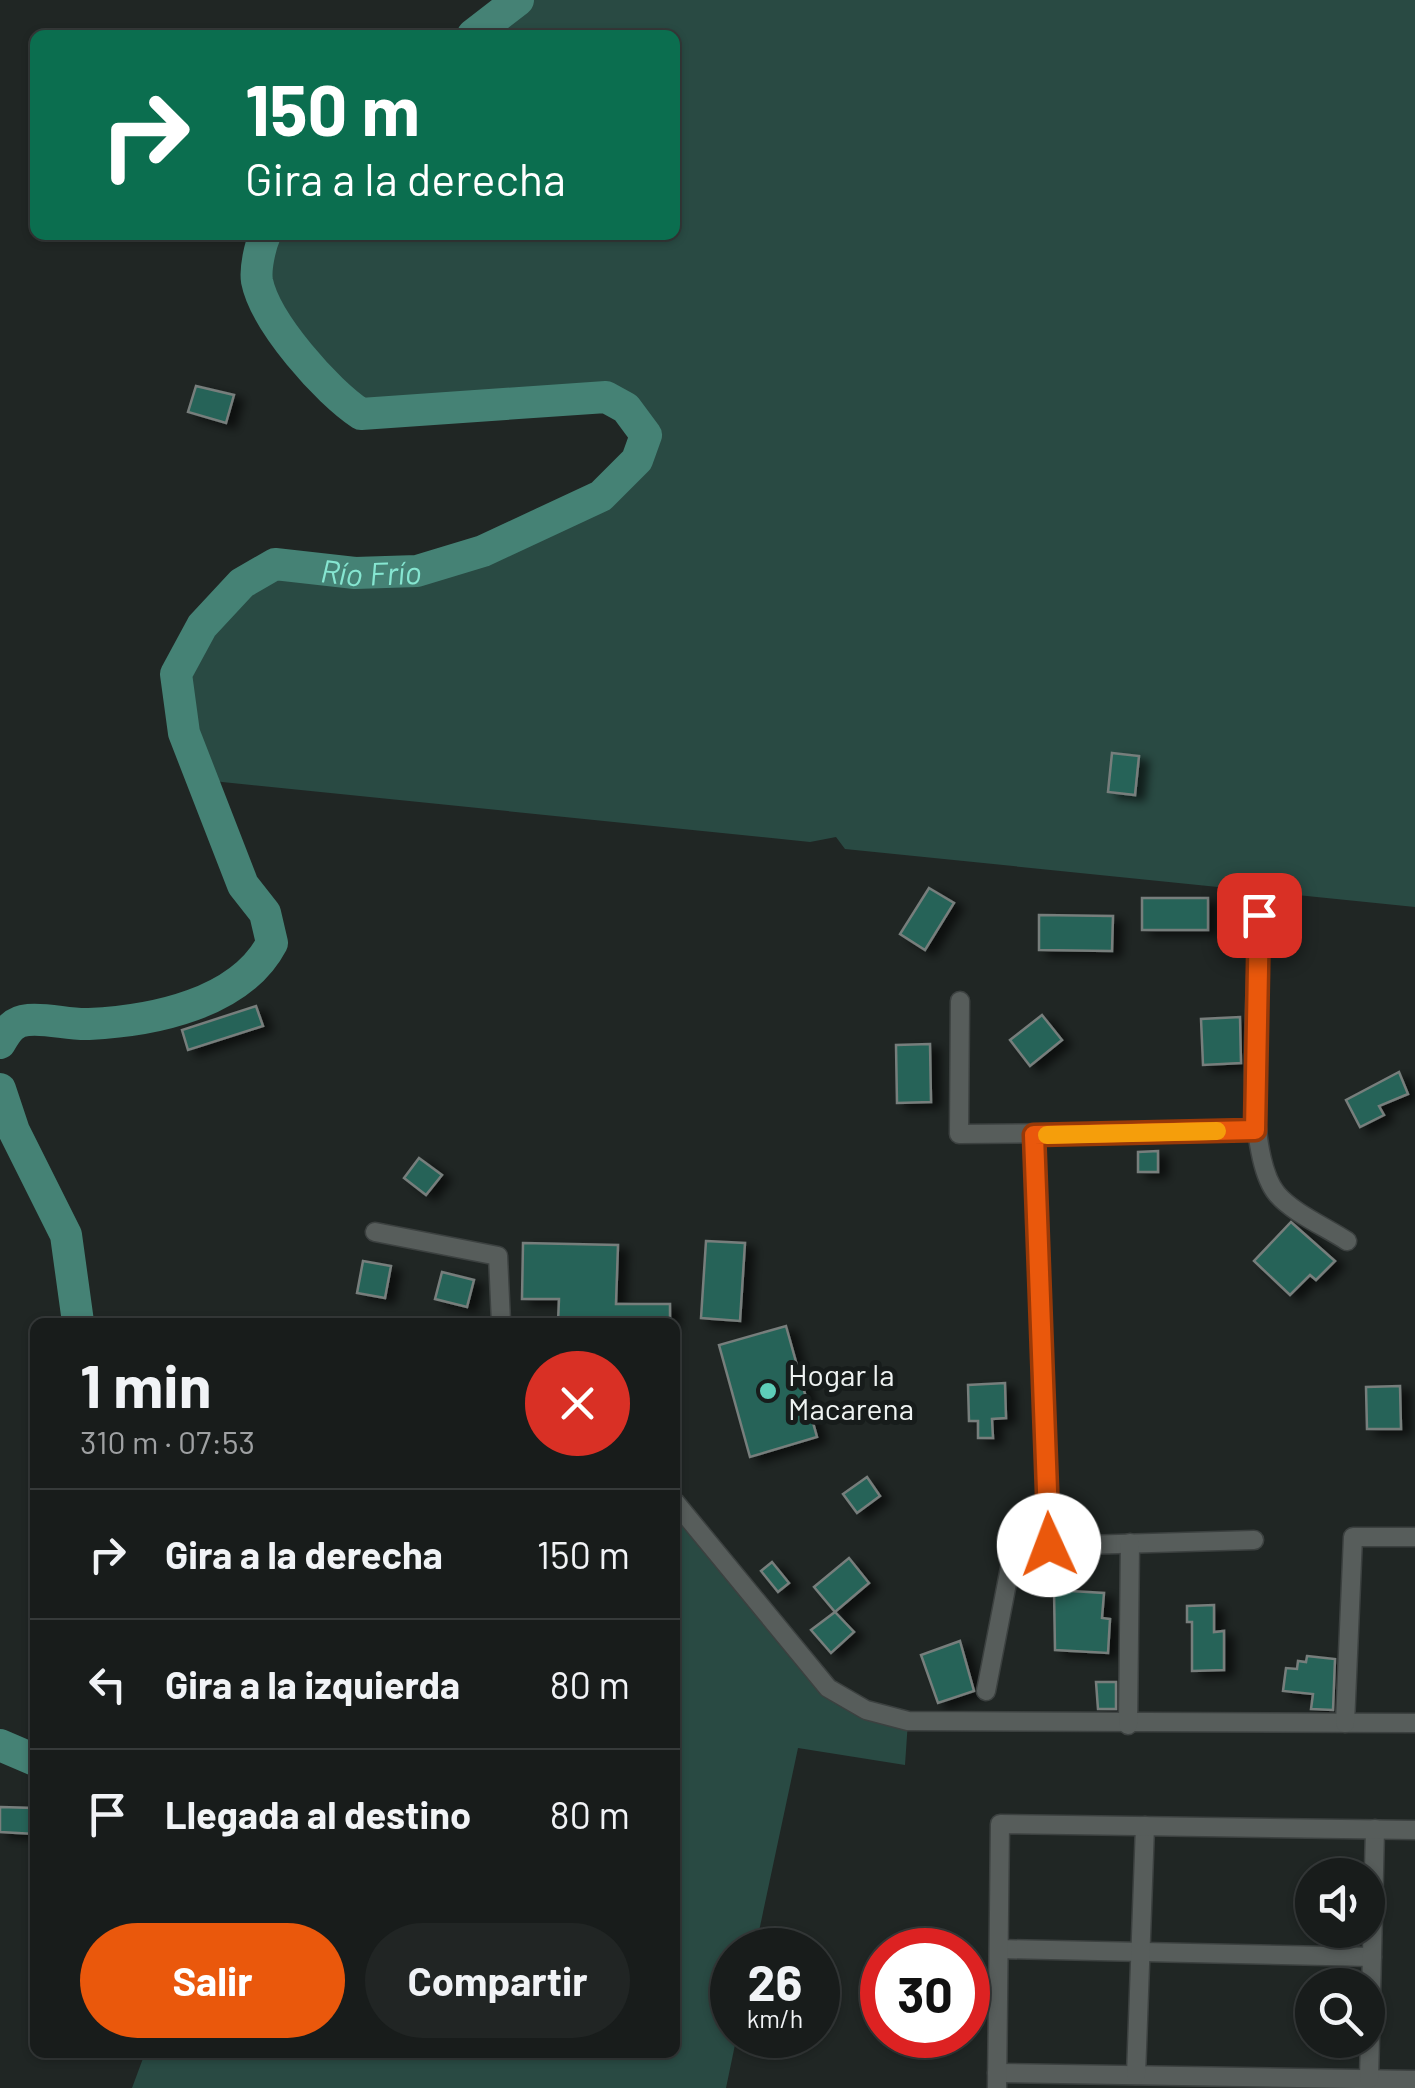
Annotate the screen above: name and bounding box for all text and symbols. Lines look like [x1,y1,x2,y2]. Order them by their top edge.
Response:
text: 150 m [245,66,420,150]
icon: right [80,70,210,200]
text: Gira a la derecha [245,151,566,205]
water label: Río Frío [319,550,422,593]
pin [1217,873,1302,958]
icon: arrive [1232,888,1287,943]
text: 1 min [80,1348,211,1420]
button: close [525,1351,630,1456]
place label: Hogar la Macarena [788,1356,914,1426]
marker: Hogar la Macarena [757,1380,779,1402]
text: 310 m · 07:53 [80,1422,255,1460]
position arrow [997,1493,1101,1597]
icon: right [80,1527,135,1582]
text: Gira a la derecha [165,1531,443,1577]
text: 150 m [537,1531,630,1577]
icon: left [80,1657,135,1712]
text: Gira a la izquierda [165,1661,460,1707]
text: 80 m [550,1661,630,1707]
icon: arrive [80,1787,135,1842]
text: Llegada al destino [165,1791,471,1837]
text: 80 m [550,1791,630,1837]
map controls [1295,1858,1385,2058]
button: sound [1295,1858,1385,1948]
button: Salir [80,1923,345,2038]
button: Compartir [365,1923,630,2038]
speed limit sign: 30 [860,1928,990,2058]
text: 26 [748,1951,802,2011]
button: search [1295,1968,1385,2058]
text: km/h [747,2003,803,2033]

